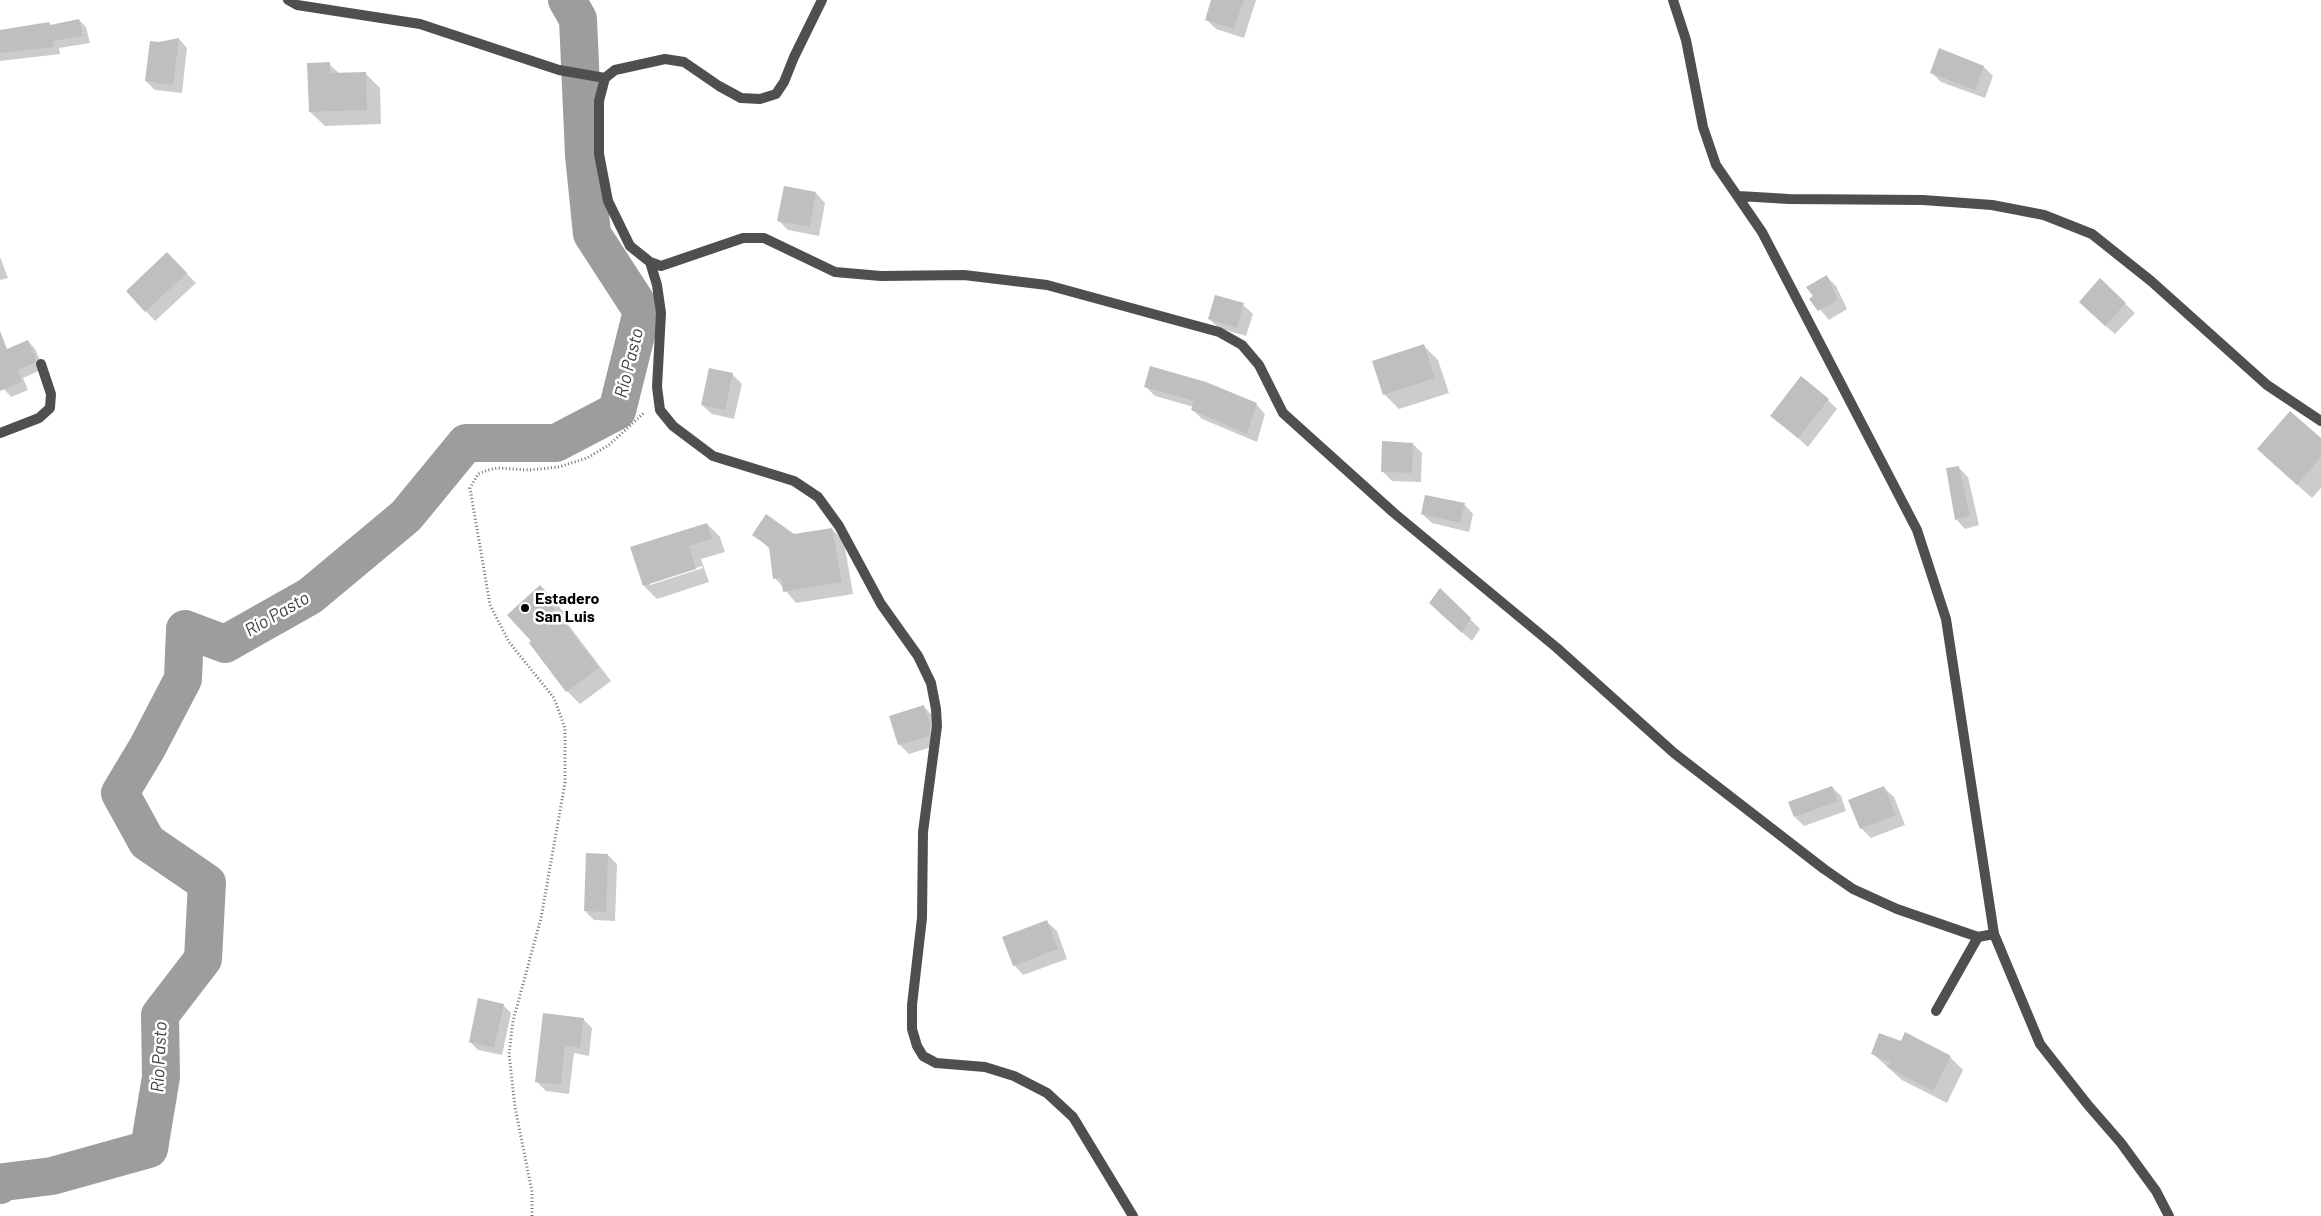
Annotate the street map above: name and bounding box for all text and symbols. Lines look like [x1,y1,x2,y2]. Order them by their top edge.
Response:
water label: Río Pasto [610,326,648,400]
water label: Río Pasto [241,587,313,641]
place label: Estadero San Luis [535,589,600,627]
marker: Estadero San Luis [519,602,531,614]
water label: Río Pasto [146,1021,172,1093]

